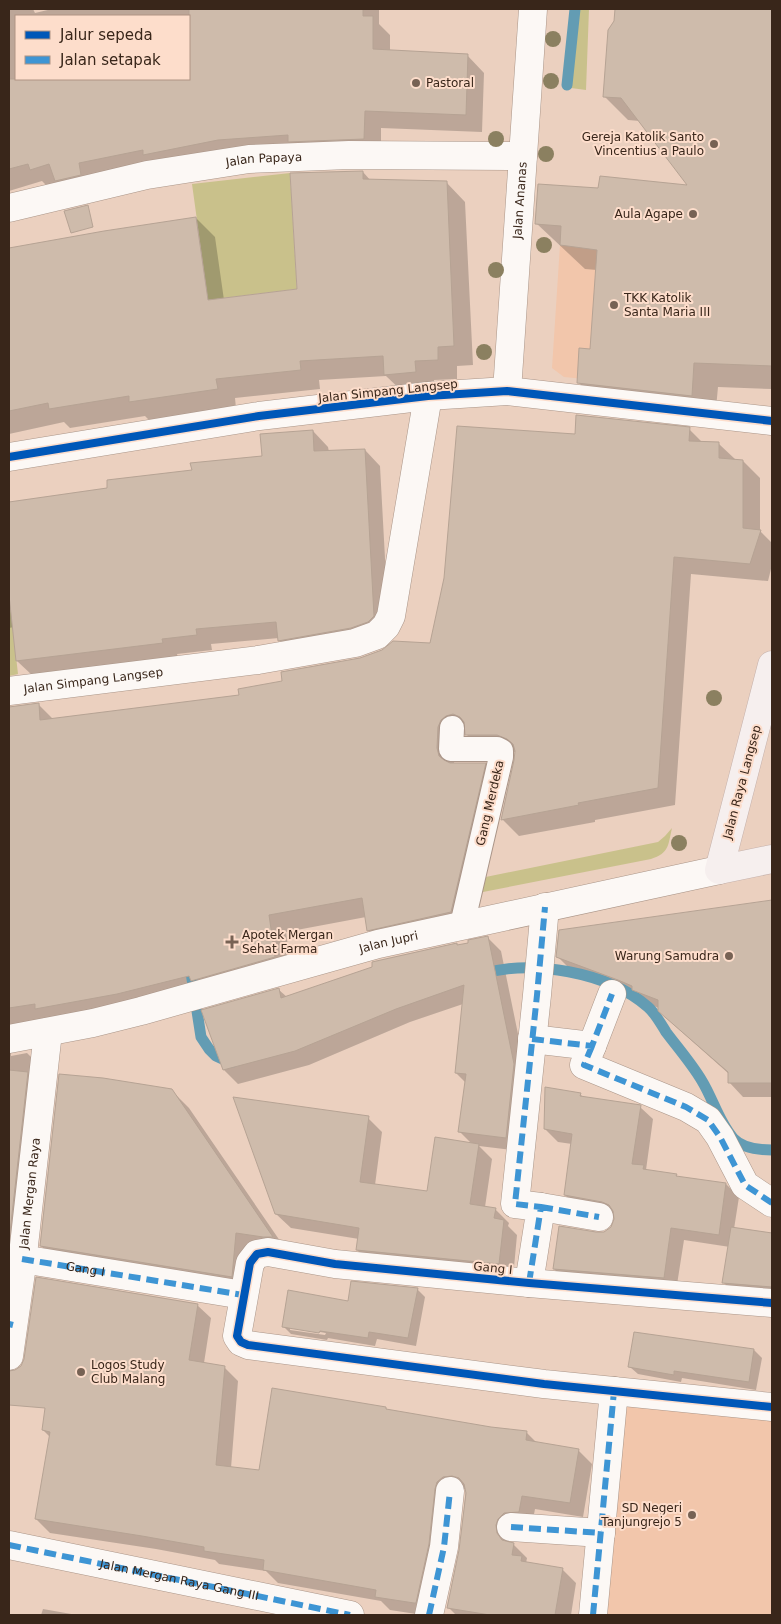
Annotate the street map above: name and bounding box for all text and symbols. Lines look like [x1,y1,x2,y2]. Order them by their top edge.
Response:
legend [15,15,190,80]
text: Jalur sepeda [59,26,153,44]
text: Jalan setapak [59,51,161,69]
place label: Pastoral [426,76,474,90]
marker: Pastoral [410,77,422,89]
place label: Gereja Katolik Santo Vincentius a Paulo [582,130,704,158]
marker: Gereja Katolik Santo Vincentius a Paulo [708,138,720,150]
street label: Jalan Papaya [224,150,302,170]
street label: Jalan Ananas [510,161,530,241]
place label: Aula Agape [615,207,683,221]
marker: Aula Agape [687,208,699,220]
place label: TKK Katolik Santa Maria III [623,291,710,319]
marker: TKK Katolik Santa Maria III [608,299,620,311]
street label: Jalan Simpang Langsep [317,377,458,405]
street label: Jalan Simpang Langsep [22,665,164,696]
street label: Jalan Raya Langsep [720,724,764,841]
street label: Gang Merdeka [473,759,507,847]
place label: Apotek Mergan Sehat Farma [242,928,333,956]
street label: Jalan Jupri [357,929,419,956]
marker: Apotek Mergan Sehat Farma [226,936,238,948]
place label: Warung Samudra [615,949,719,963]
marker: Warung Samudra [723,950,735,962]
street label: Jalan Mergan Raya [17,1137,43,1251]
street label: Gang I [65,1259,106,1279]
street label: Gang I [473,1259,513,1277]
place label: Logos Study Club Malang [91,1358,165,1386]
marker: Logos Study Club Malang [75,1366,87,1378]
place label: SD Negeri Tanjungrejo 5 [600,1501,682,1529]
marker: SD Negeri Tanjungrejo 5 [686,1509,698,1521]
street label: Jalan Mergan Raya Gang III [98,1557,260,1603]

